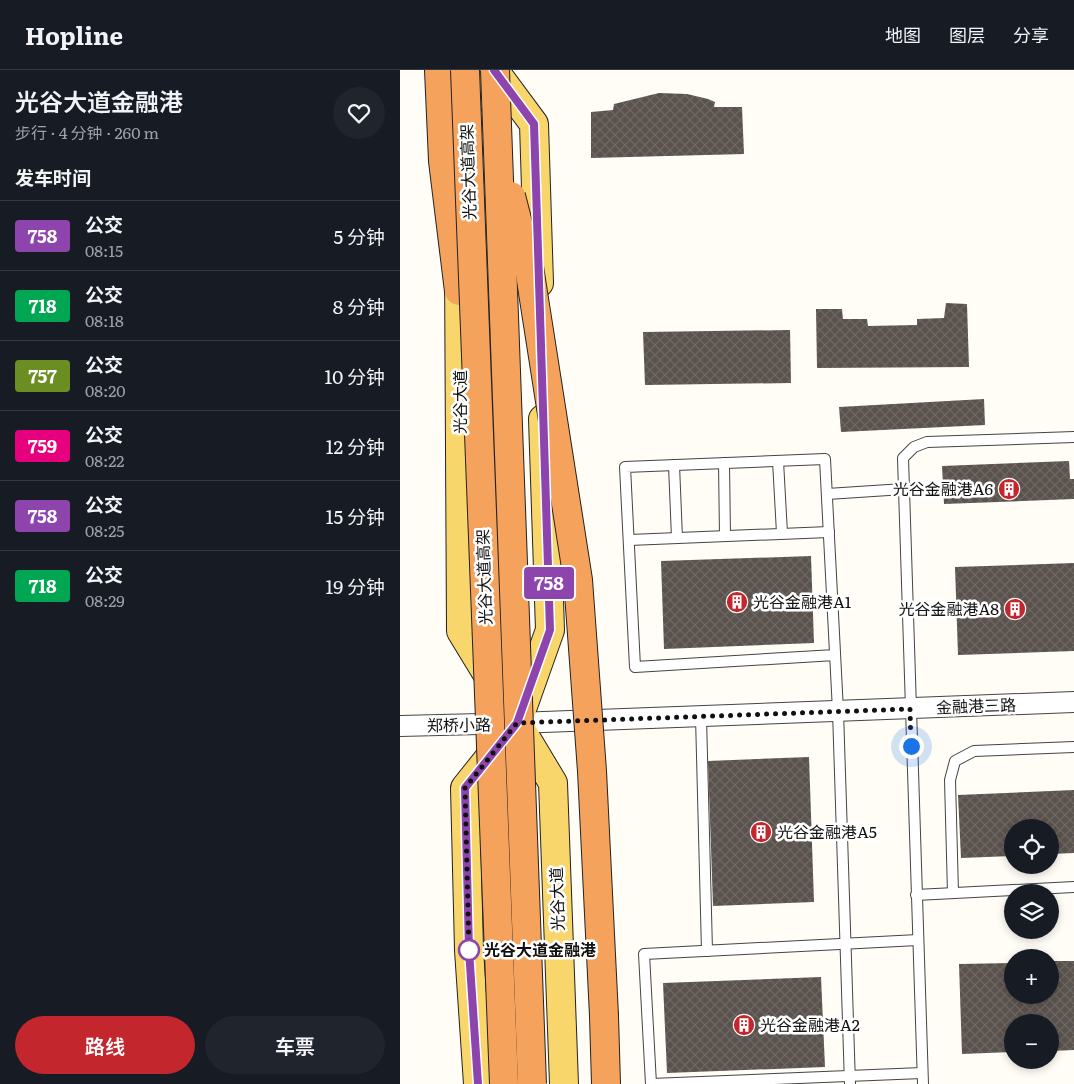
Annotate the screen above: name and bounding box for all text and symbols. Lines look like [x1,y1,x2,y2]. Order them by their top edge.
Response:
text: Hopline [25,17,123,52]
text: 地图 [885,21,921,48]
text: 图层 [949,21,985,48]
text: 分享 [1013,21,1049,48]
text: 光谷大道金融港 [15,83,183,118]
button: heart [333,87,385,139]
text: 步行 · 4 分钟 · 260 m [15,120,159,144]
street label: 光谷大道高架 [453,124,481,220]
text: 发车时间 [15,163,91,191]
text: 公交 [85,210,123,238]
text: 758 [28,222,57,249]
text: 5 分钟 [334,222,385,250]
text: 08:15 [85,238,123,262]
text: 公交 [85,280,123,308]
text: 718 [28,292,57,319]
text: 8 分钟 [333,292,385,320]
text: 08:18 [85,308,124,332]
text: 公交 [85,350,123,378]
text: 757 [28,362,57,389]
text: 10 分钟 [324,362,385,390]
street label: 光谷大道 [447,370,471,434]
text: 08:20 [85,378,126,402]
text: 公交 [85,420,123,448]
text: 759 [28,432,57,459]
text: 12 分钟 [326,432,385,460]
text: 08:22 [85,448,124,472]
place label: 光谷金融港A6 [893,476,993,500]
building icon: 光谷金融港A6 [997,477,1021,501]
text: 公交 [85,490,123,518]
text: 758 [28,502,57,529]
text: 15 分钟 [326,502,385,530]
text: 08:25 [85,518,124,542]
street label: 光谷大道高架 [469,529,497,625]
text: 公交 [85,560,123,588]
line badge: 758 [520,567,578,599]
text: 758 [534,569,564,596]
text: 718 [28,572,57,599]
text: 19 分钟 [326,572,385,600]
text: 08:29 [85,588,125,612]
place label: 光谷金融港A1 [753,589,852,613]
building icon: 光谷金融港A1 [725,590,749,614]
place label: 光谷金融港A8 [898,596,999,620]
building icon: 光谷金融港A8 [1003,597,1027,621]
street label: 金融港三路 [936,692,1016,718]
street label: 郑桥小路 [427,711,491,737]
your location [899,734,924,759]
place label: 光谷金融港A5 [777,819,877,843]
map controls [1004,819,1059,1069]
button: locate [1004,819,1059,874]
building icon: 光谷金融港A5 [749,820,773,844]
street label: 光谷大道 [543,867,569,931]
button: layers [1004,884,1059,939]
place label: 光谷大道金融港 [484,937,596,961]
marker: 光谷大道金融港 [458,939,480,961]
button: + [1004,949,1059,1004]
place label: 光谷金融港A2 [760,1012,860,1036]
building icon: 光谷金融港A2 [732,1013,756,1037]
button: − [1004,1014,1059,1069]
button: 路线 [15,1016,195,1074]
button: 车票 [205,1016,385,1074]

